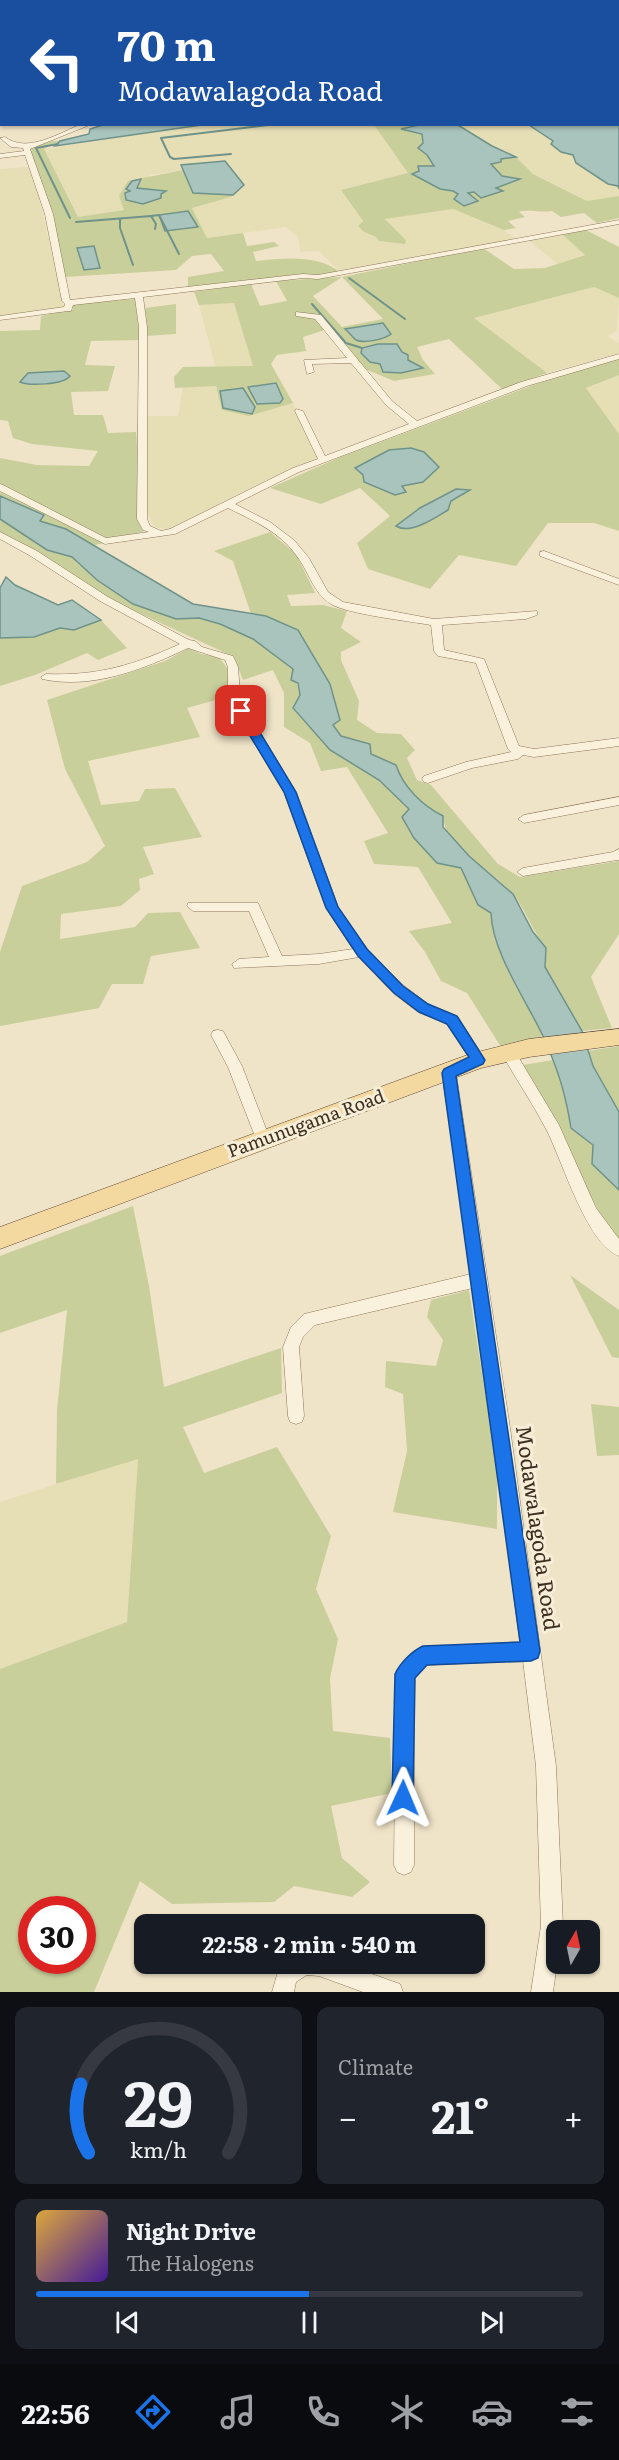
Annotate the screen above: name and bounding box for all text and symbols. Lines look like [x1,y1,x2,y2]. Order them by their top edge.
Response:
text: 70 m [117,12,216,74]
icon: left [18,24,96,102]
text: Modawalagoda Road [117,69,383,109]
pin [215,685,266,736]
icon: arrive [224,694,257,727]
street label: Pamunugama Road [223,1082,388,1164]
street label: Modawalagoda Road [510,1423,569,1632]
position arrow [371,1766,435,1830]
speed limit sign: 30 [18,1896,96,1974]
north arrow [546,1920,600,1974]
map controls [546,1920,600,1974]
text: 22:58 · 2 min · 540 m [202,1927,417,1960]
text: Climate [338,2051,413,2081]
text: 29 [124,2054,193,2146]
text: 21° [431,2081,490,2148]
text: − [338,2091,357,2140]
text: + [564,2091,583,2140]
text: km/h [130,2133,187,2165]
text: Night Drive [126,2214,256,2247]
text: The Halogens [126,2247,254,2277]
icon: previous [111,2306,144,2339]
icon: pause [293,2306,326,2339]
icon: next [475,2306,508,2339]
icon: directions [132,2391,174,2433]
icon: music [217,2391,259,2433]
icon: phone [302,2391,344,2433]
icon: climate [386,2391,428,2433]
icon: car [471,2391,513,2433]
icon: filters [556,2391,598,2433]
text: 22:56 [21,2392,90,2432]

